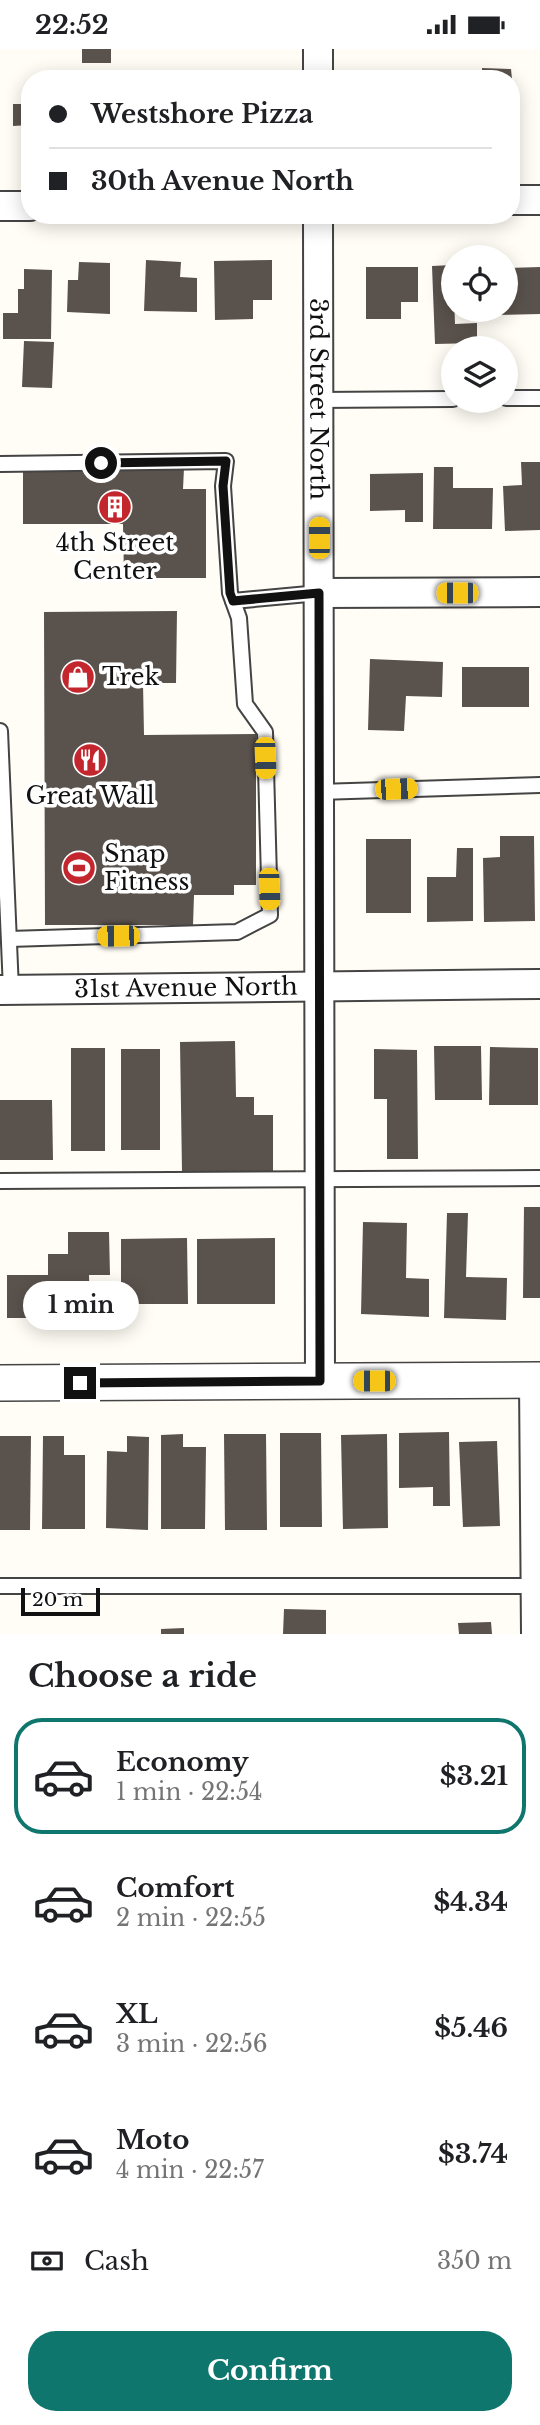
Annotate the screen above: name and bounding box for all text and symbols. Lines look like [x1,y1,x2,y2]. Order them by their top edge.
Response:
text: 22:52 [35,9,109,41]
text: Westshore Pizza [91,98,313,130]
text: 30th Avenue North [91,165,354,197]
map controls [441,245,518,413]
button: locate [441,245,518,322]
street label: 3rd Street North [304,298,333,500]
button: layers [441,336,518,413]
route start [85,447,117,479]
building icon: 4th Street Center [96,488,134,526]
car [309,517,330,559]
place label: 4th Street Center [56,528,174,585]
car [437,583,479,604]
shop icon: Trek [59,658,97,696]
place label: Trek [102,662,159,691]
car [254,737,277,779]
restaurant icon: Great Wall [71,741,109,779]
car [375,778,418,800]
place label: Great Wall [25,781,155,810]
place label: Snap Fitness [104,839,189,896]
sports icon: Snap Fitness [60,849,98,887]
car [258,868,281,910]
car [97,925,140,947]
street label: 31st Avenue North [74,972,298,1003]
callout: 1 min [22,1281,138,1331]
text: 1 min [48,1291,114,1319]
route end [64,1367,96,1399]
car [354,1371,396,1392]
scale bar [21,1585,100,1617]
text: 20 m [32,1588,83,1611]
text: Choose a ride [28,1656,257,1696]
icon: car [32,1745,95,1808]
text: Economy [116,1746,249,1778]
text: $3.21 [440,1760,508,1792]
text: 1 min · 22:54 [116,1778,262,1806]
icon: car [32,1871,95,1934]
text: Comfort [116,1872,234,1904]
text: $4.34 [433,1886,508,1918]
text: 2 min · 22:55 [116,1904,266,1932]
icon: car [32,1997,95,2060]
text: XL [116,1998,158,2030]
text: $5.46 [434,2012,508,2044]
text: 3 min · 22:56 [116,2030,268,2058]
icon: car [32,2123,95,2186]
text: Moto [116,2124,189,2156]
text: $3.74 [438,2138,508,2170]
text: 4 min · 22:57 [116,2156,264,2184]
icon: cash [28,2242,66,2280]
text: Cash [84,2245,149,2277]
text: 350 m [437,2247,512,2275]
button: Confirm [28,2331,512,2411]

